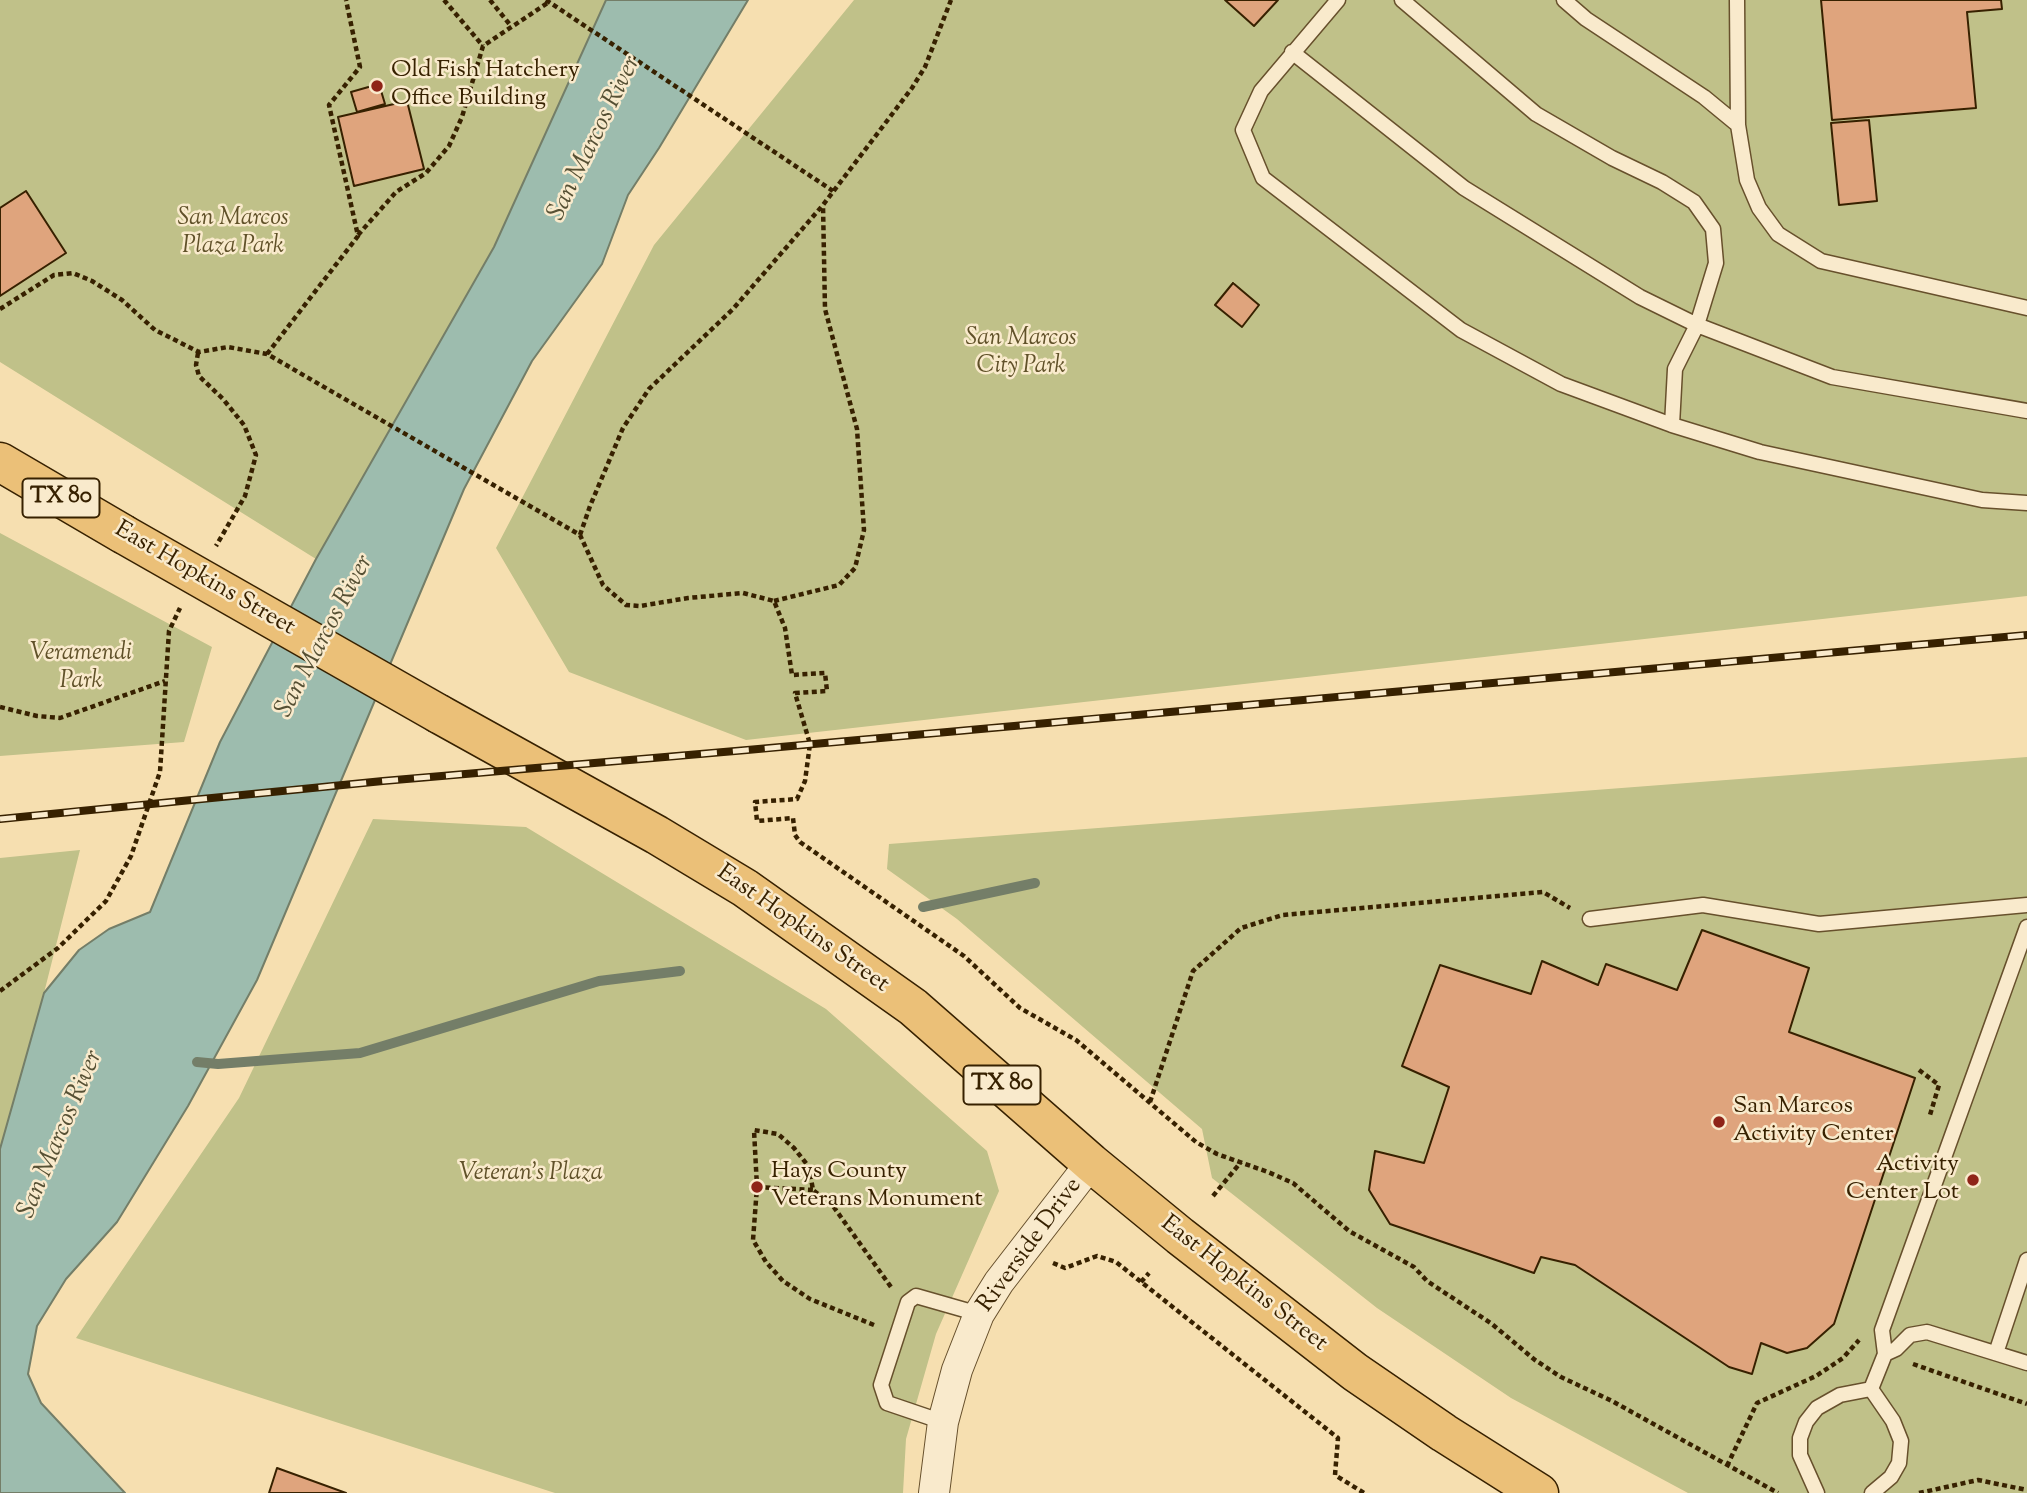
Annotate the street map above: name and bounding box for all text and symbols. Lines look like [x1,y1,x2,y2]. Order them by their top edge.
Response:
water label: San Marcos River [543,52,649,226]
place label: Old Fish Hatchery Office Building [391,58,580,114]
marker: Old Fish Hatchery Office Building [369,78,385,94]
park label: San Marcos Plaza Park [178,206,288,262]
park label: San Marcos City Park [966,326,1076,382]
road number: TX 80 [22,478,100,518]
street label: East Hopkins Street [108,517,300,643]
water label: San Marcos River [270,550,382,724]
park label: Veramendi Park [30,641,132,697]
street label: East Hopkins Street [710,860,894,1000]
water label: San Marcos River [13,1046,111,1224]
road number: TX 80 [964,1066,1040,1104]
place label: San Marcos Activity Center [1733,1094,1894,1150]
marker: San Marcos Activity Center [1711,1114,1727,1130]
place label: Activity Center Lot [1846,1152,1959,1208]
place label: Hays County Veterans Monument [771,1159,983,1215]
park label: Veteran's Plaza [459,1161,603,1189]
marker: Activity Center Lot [1965,1172,1981,1188]
street label: Riverside Drive [972,1173,1090,1319]
marker: Hays County Veterans Monument [749,1179,765,1195]
street label: East Hopkins Street [1154,1211,1332,1359]

